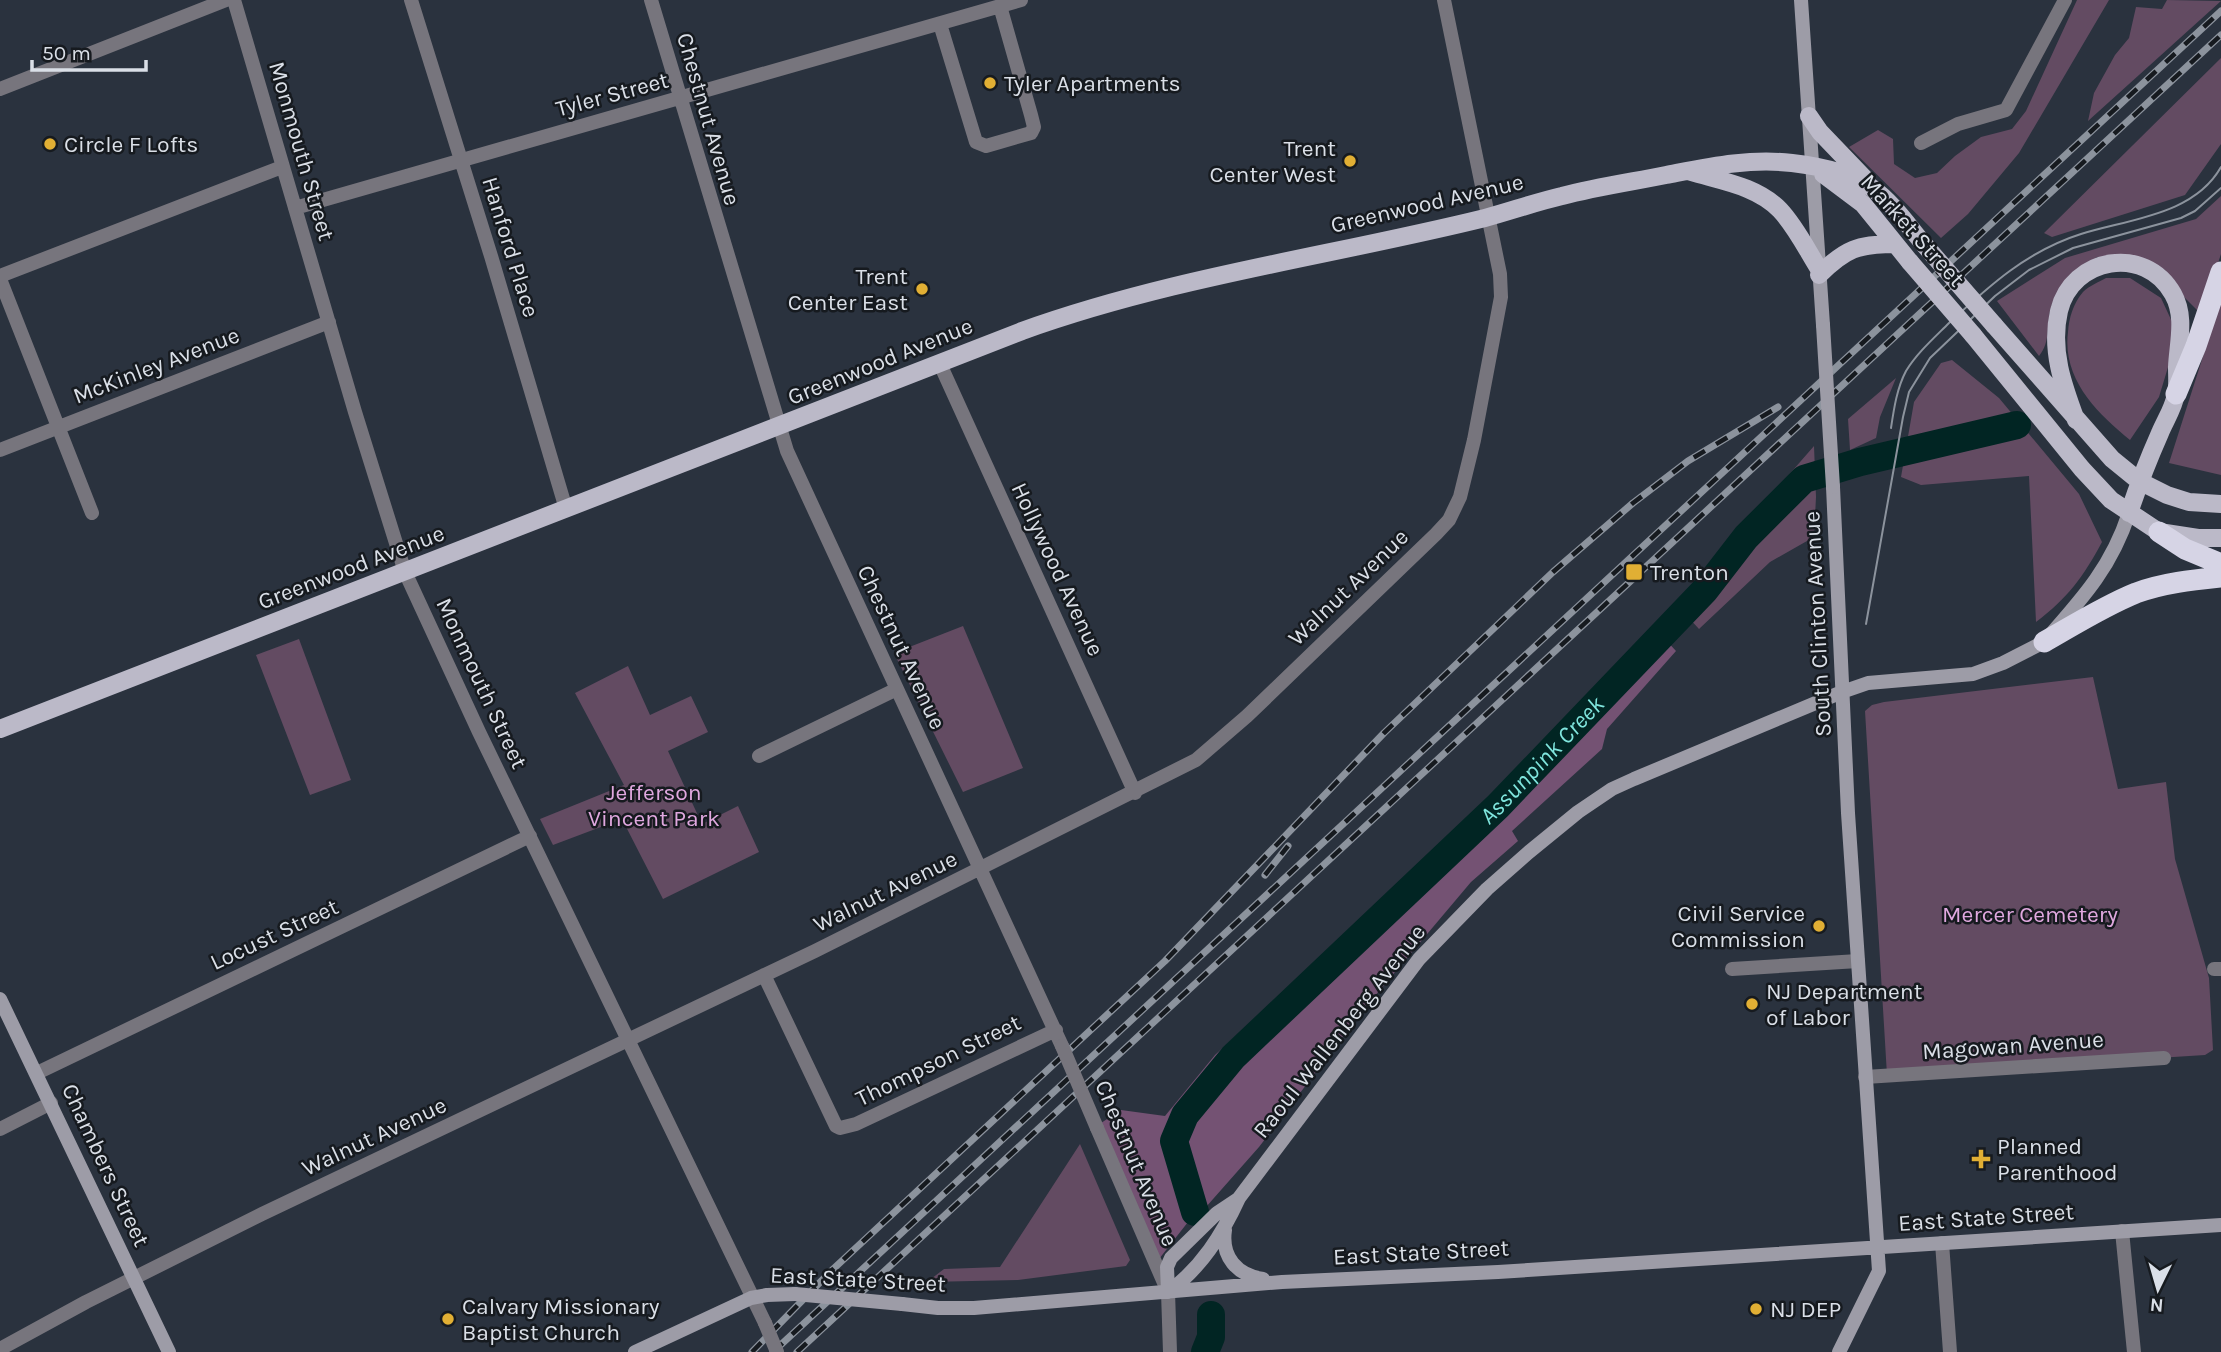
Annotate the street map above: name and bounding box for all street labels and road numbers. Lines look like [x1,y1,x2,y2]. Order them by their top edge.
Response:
street label: Chestnut Avenue [671,30,746,208]
street label: Monmouth Street [263,58,340,244]
street label: Tyler Street [553,66,672,122]
street label: Greenwood Avenue [1328,168,1526,239]
street label: Market Street [1855,168,1971,293]
street label: Hanford Place [476,174,545,321]
street label: Greenwood Avenue [784,312,977,411]
street label: McKinley Avenue [69,321,243,410]
street label: Hollywood Avenue [1006,478,1110,660]
street label: South Clinton Avenue [1798,510,1837,737]
street label: Greenwood Avenue [254,520,448,615]
street label: Walnut Avenue [1283,523,1414,651]
street label: Chestnut Avenue [852,561,951,734]
street label: Monmouth Street [430,594,533,773]
street label: Walnut Avenue [809,845,961,938]
street label: Locust Street [206,893,343,976]
street label: Raoul Wallenberg Avenue [1248,919,1431,1144]
street label: Thompson Street [851,1009,1025,1112]
street label: Magowan Avenue [1921,1026,2105,1065]
street label: Chestnut Avenue [1089,1076,1184,1250]
street label: Chambers Street [56,1079,155,1251]
street label: Walnut Avenue [298,1091,451,1182]
street label: East State Street [1897,1198,2075,1237]
street label: East State Street [1332,1234,1510,1271]
street label: East State Street [769,1261,947,1298]

